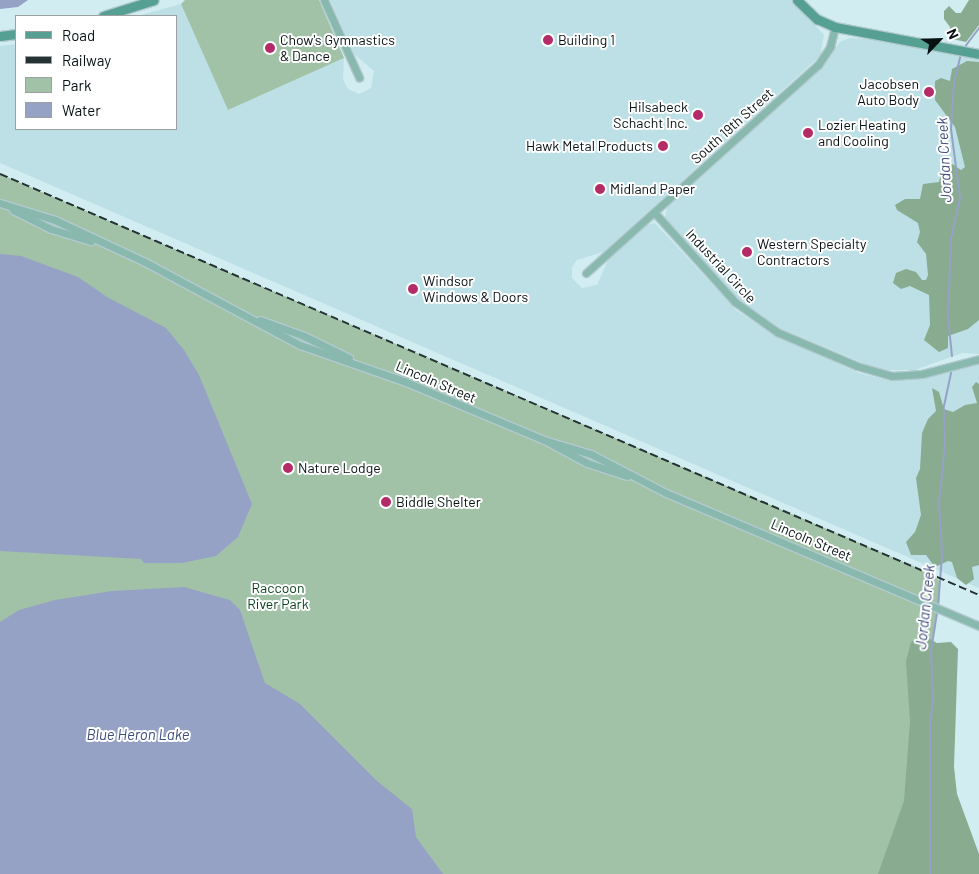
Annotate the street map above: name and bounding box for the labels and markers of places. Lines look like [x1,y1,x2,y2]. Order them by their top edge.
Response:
place label: Chow's Gymnastics & Dance [280,32,395,64]
place label: Building 1 [558,32,615,48]
marker: Building 1 [542,34,554,46]
marker: Chow's Gymnastics & Dance [264,42,276,54]
place label: Jacobsen Auto Body [857,76,919,108]
marker: Jacobsen Auto Body [923,86,935,98]
place label: Hilsabeck Schacht Inc. [613,99,688,132]
marker: Hilsabeck Schacht Inc. [692,109,704,121]
place label: Lozier Heating and Cooling [818,117,906,150]
marker: Lozier Heating and Cooling [802,127,814,139]
place label: Hawk Metal Products [526,138,653,154]
marker: Hawk Metal Products [657,140,669,152]
place label: Midland Paper [610,181,695,197]
marker: Midland Paper [594,183,606,195]
place label: Western Specialty Contractors [757,236,866,268]
marker: Western Specialty Contractors [741,246,753,258]
place label: Windsor Windows & Doors [423,273,528,306]
marker: Windsor Windows & Doors [407,283,419,295]
place label: Nature Lodge [298,460,381,476]
marker: Nature Lodge [282,462,294,474]
place label: Biddle Shelter [396,494,481,510]
marker: Biddle Shelter [380,496,392,508]

